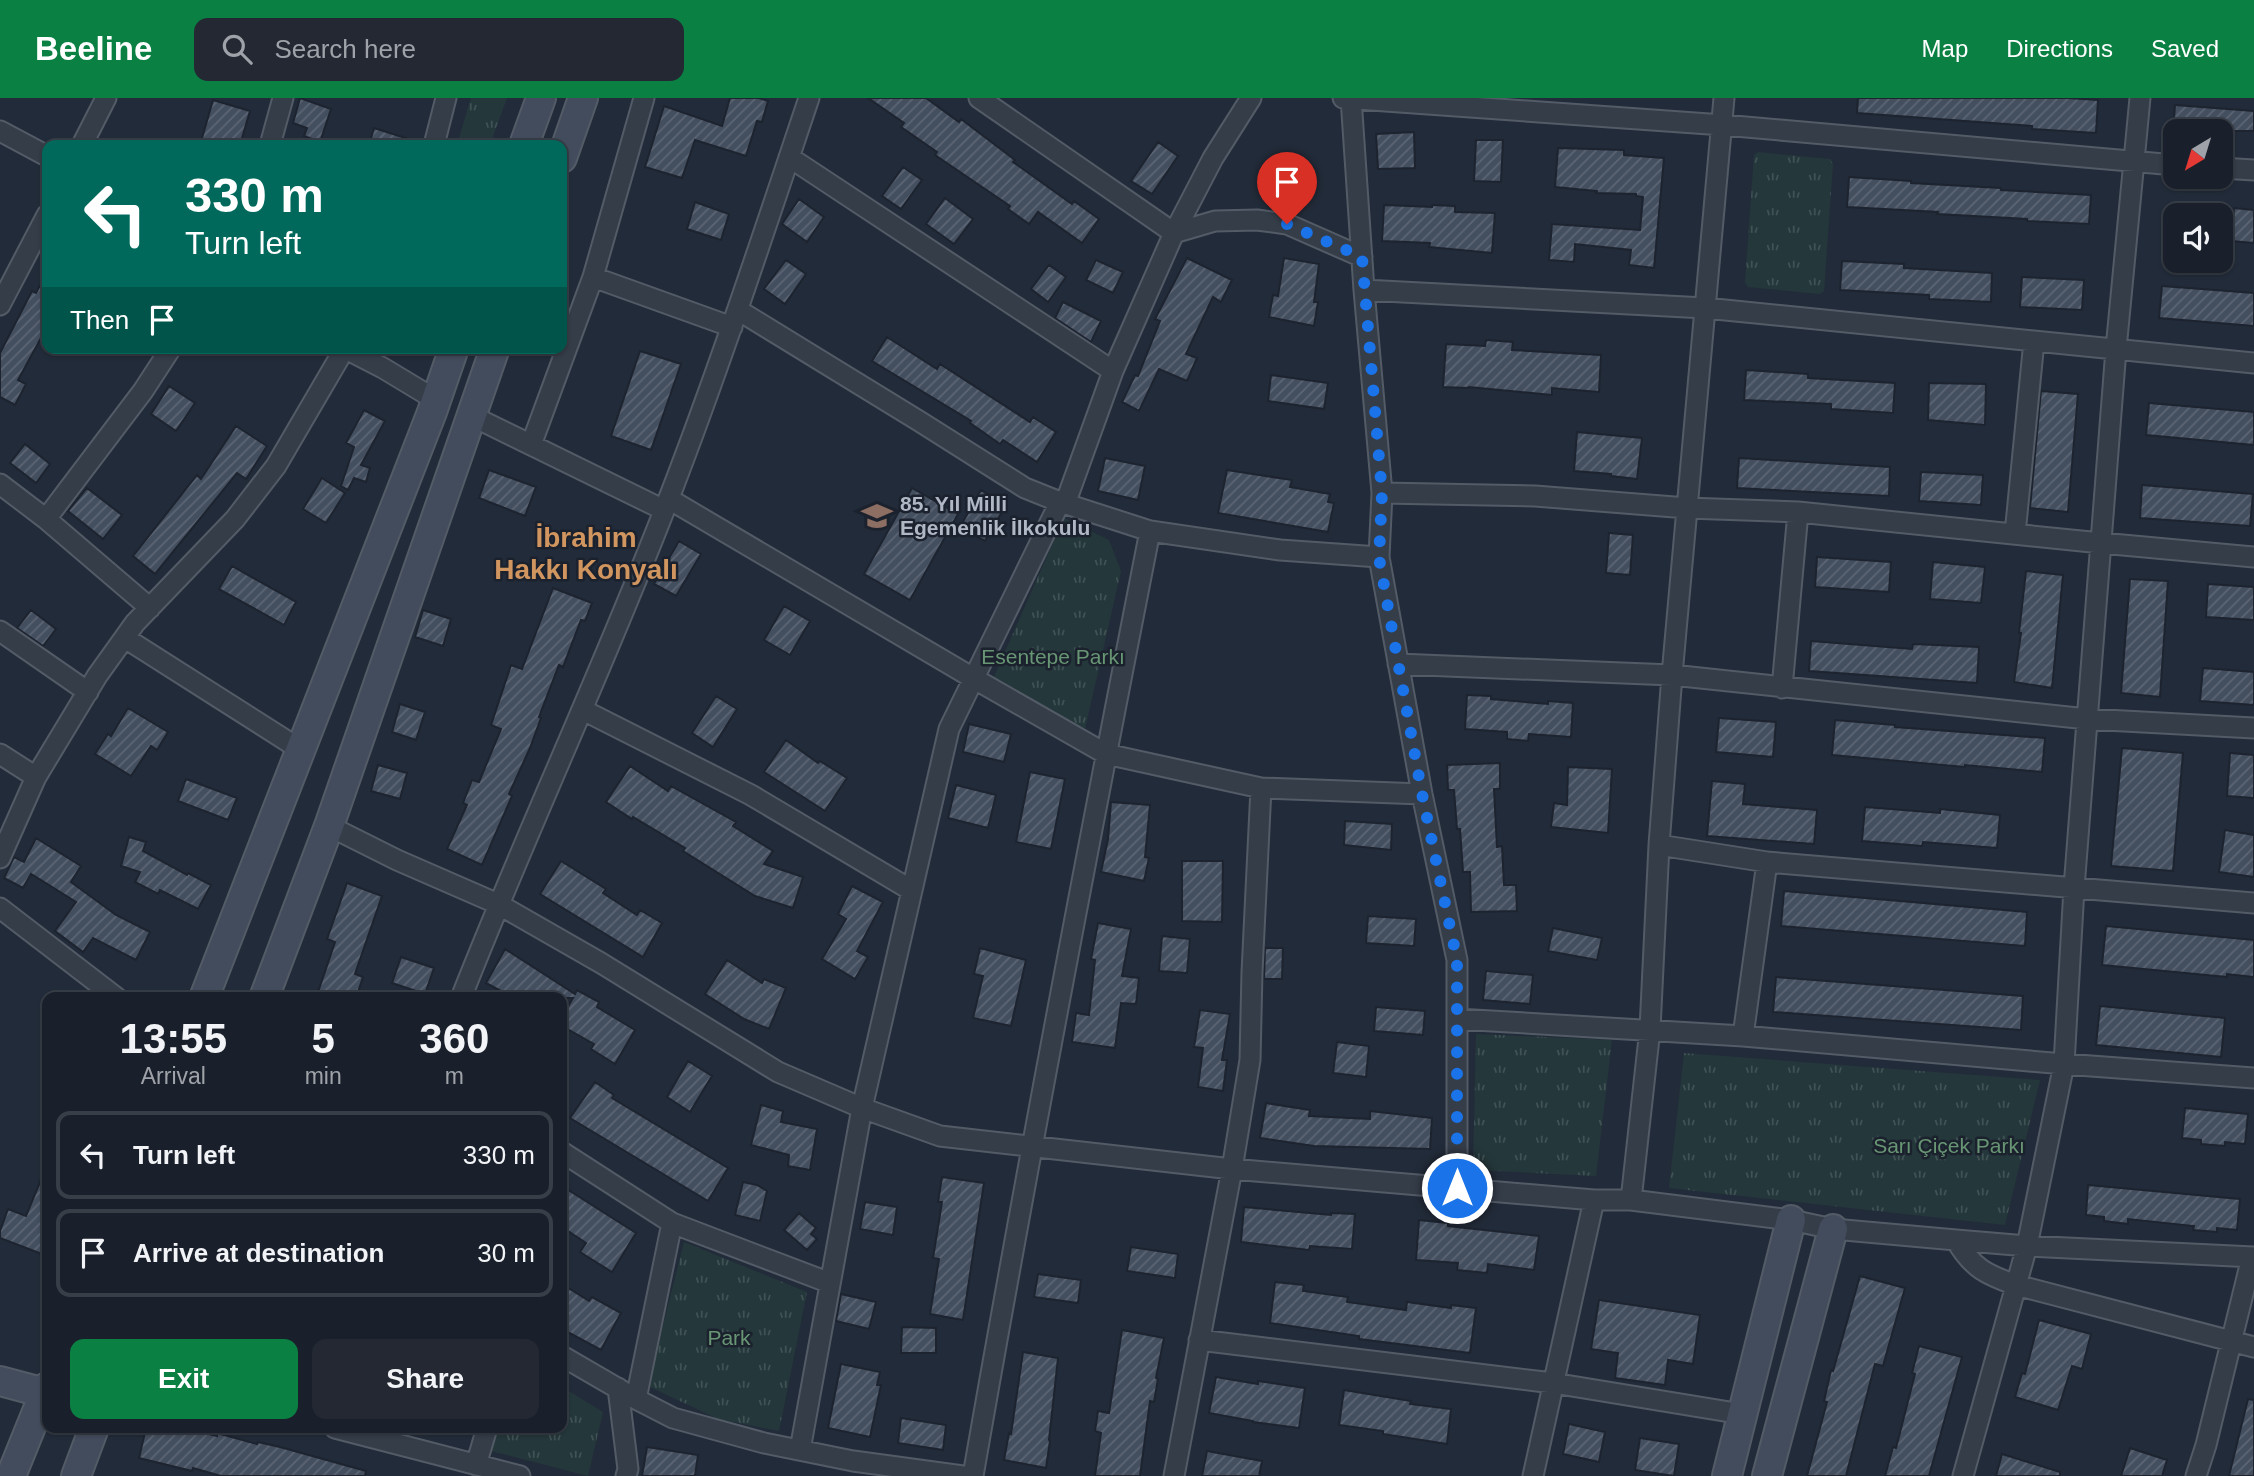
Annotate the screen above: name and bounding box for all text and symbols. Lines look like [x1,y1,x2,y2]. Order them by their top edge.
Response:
search box [194,18,684,81]
text: Beeline [35,30,152,67]
icon: search [218,30,256,68]
text: Search here [274,34,416,64]
text: Map [1922,35,1968,62]
text: Directions [2006,35,2113,62]
text: Saved [2151,35,2219,62]
north arrow [2163,119,2233,189]
map controls [2163,119,2233,273]
pin [1257,152,1317,224]
icon: arrive [1268,163,1306,201]
icon: left [70,168,161,259]
text: 330 m [185,168,324,222]
button: sound [2163,203,2233,273]
text: Turn left [185,225,301,261]
icon: arrive [143,301,181,339]
text: Then [70,305,129,335]
place label: 85. Yıl Milli Egemenlik İlkokulu [900,492,1090,539]
school or university icon: 85. Yıl Milli Egemenlik İlkokulu [860,499,894,533]
district label: İbrahim Hakkı Konyalı [494,522,678,585]
park label: Esentepe Parkı [981,645,1125,668]
text: 13:55 [120,1015,227,1062]
text: 5 [311,1015,335,1062]
text: 360 [419,1015,489,1062]
text: Arrival [141,1063,206,1089]
text: min [305,1063,342,1089]
text: m [445,1063,464,1089]
park label: Sarı Çiçek Parkı [1873,1134,2025,1157]
icon: left [74,1136,112,1174]
text: Turn left [133,1140,235,1170]
text: 330 m [463,1140,535,1170]
position arrow [1420,1151,1494,1225]
icon: arrive [74,1234,112,1272]
text: Arrive at destination [133,1238,384,1268]
text: 30 m [477,1238,535,1268]
park label: Park [707,1326,751,1349]
button: Exit [70,1339,298,1419]
button: Share [312,1339,539,1419]

